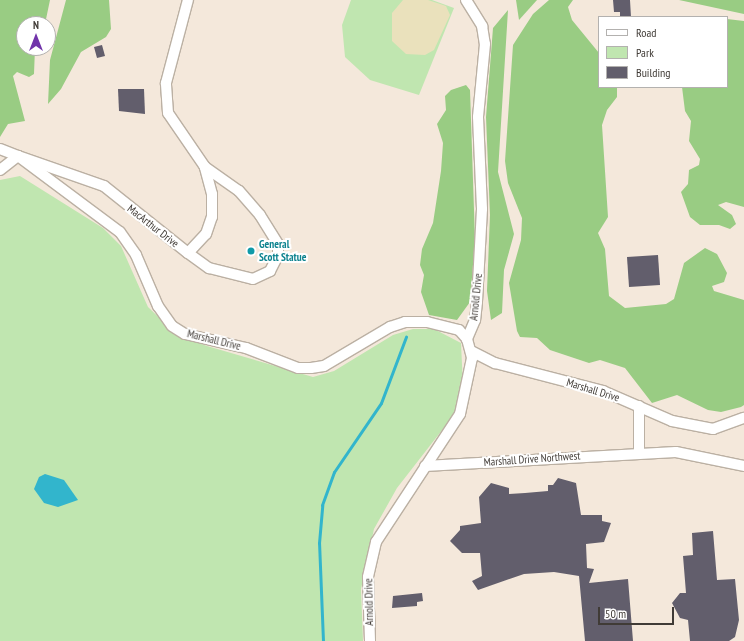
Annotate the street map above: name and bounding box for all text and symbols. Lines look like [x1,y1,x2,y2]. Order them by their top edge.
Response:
north arrow [16,16,56,56]
legend [598,16,728,88]
text: N [33,18,39,32]
text: Road [636,25,656,40]
text: Park [636,45,654,60]
text: Building [636,65,671,80]
street label: MacArthur Drive [125,202,181,250]
place label: General Scott Statue [259,238,306,264]
marker: General Scott Statue [246,246,256,256]
street label: Arnold Drive [467,273,485,321]
street label: Marshall Drive [186,327,242,353]
street label: Marshall Drive [565,376,621,404]
street label: Marshall Drive Northwest [483,449,581,469]
street label: Arnold Drive [362,578,376,626]
scale bar [600,599,676,625]
text: 50 m [605,606,626,621]

